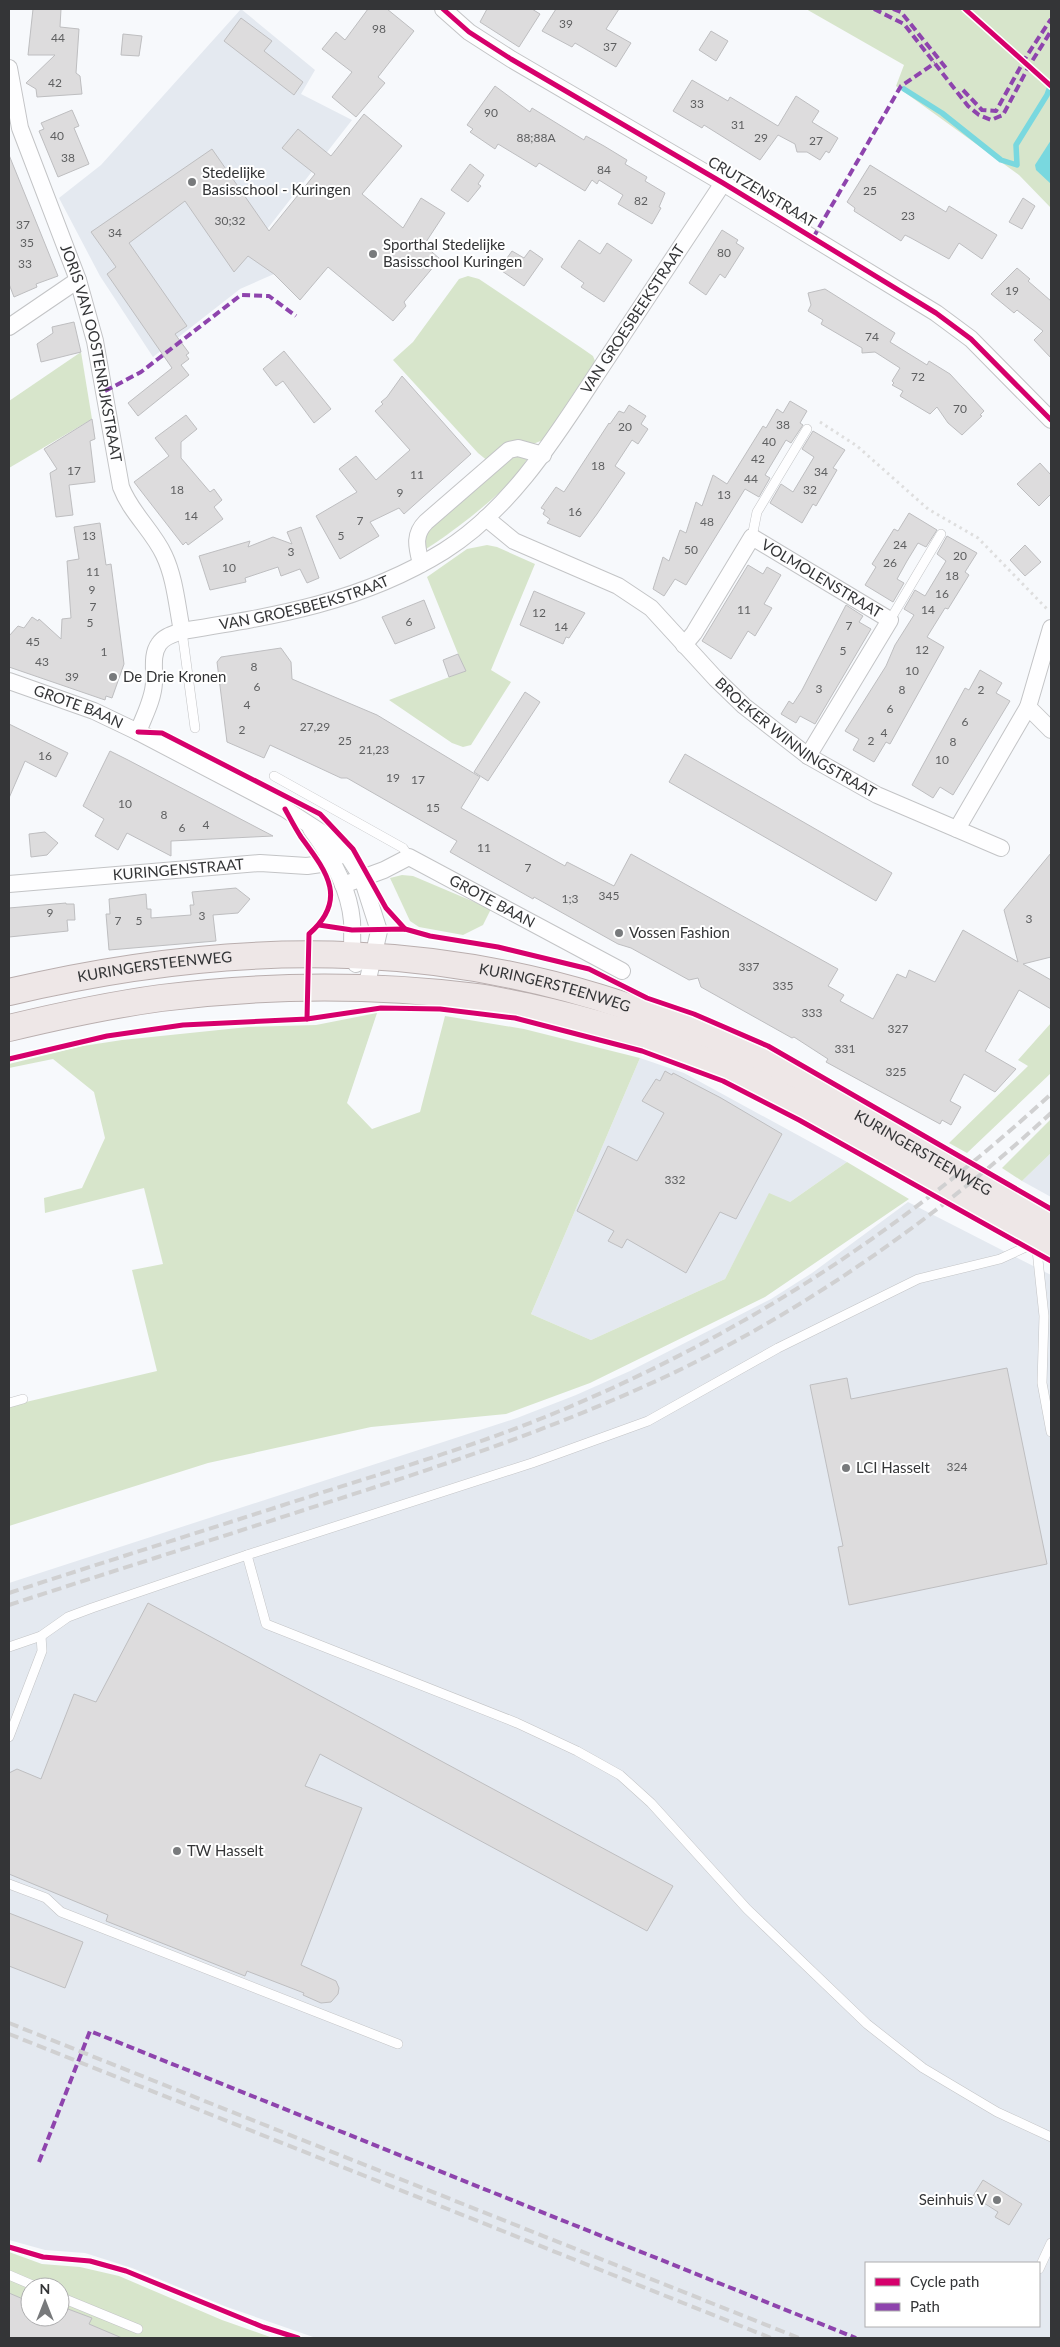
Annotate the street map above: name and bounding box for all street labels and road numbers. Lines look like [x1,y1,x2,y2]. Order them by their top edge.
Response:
street label: CRUTZENSTRAAT [705,152,820,231]
street label: VAN GROESBEEKSTRAAT [576,240,688,397]
street label: JORIS VAN OOSTENRIJKSTRAAT [57,241,126,464]
street label: VOLMOLENSTRAAT [758,535,886,621]
street label: VAN GROESBEEKSTRAAT [218,571,392,633]
street label: BROEKER WINNINGSTRAAT [712,673,880,801]
street label: GROTE BAAN [32,680,126,732]
street label: KURINGENSTRAAT [112,854,245,883]
street label: GROTE BAAN [447,870,538,931]
street label: KURINGERSTEENWEG [76,947,233,985]
street label: KURINGERSTEENWEG [478,959,633,1015]
street label: KURINGERSTEENWEG [851,1105,995,1199]

